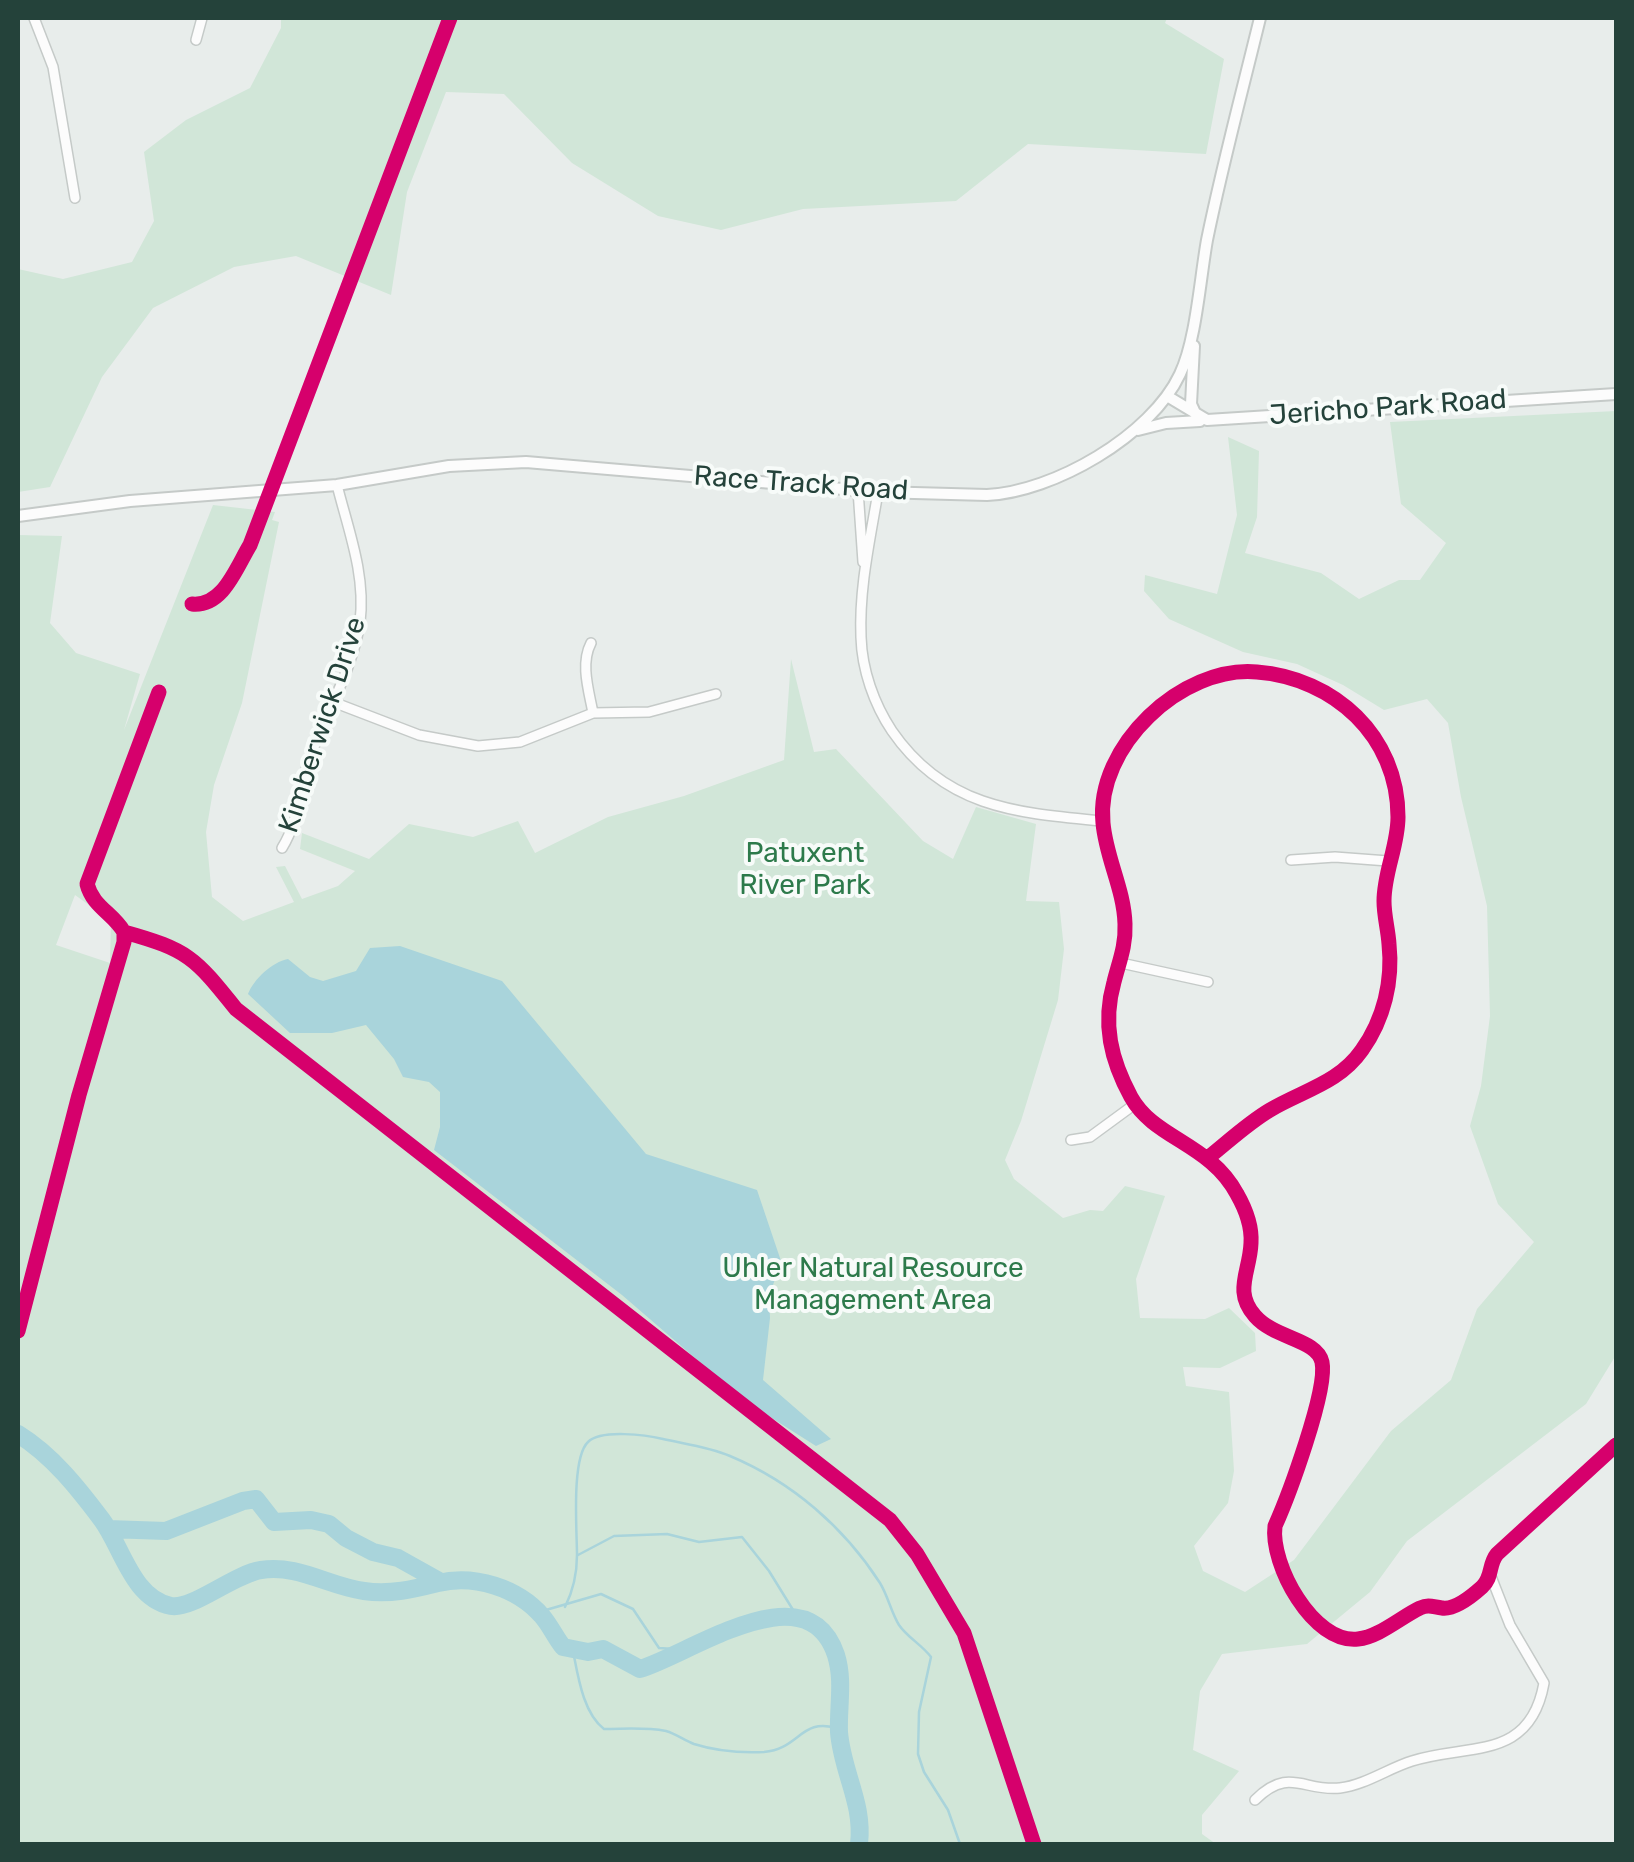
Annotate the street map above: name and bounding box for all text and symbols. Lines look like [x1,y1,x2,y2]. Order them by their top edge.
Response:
street label: Jericho Park Road [1268,383,1508,433]
street label: Race Track Road [693,460,909,508]
street label: Kimberwick Drive [272,613,374,837]
park label: Patuxent River Park [739,837,871,903]
park label: Uhler Natural Resource Management Area [722,1252,1024,1318]

